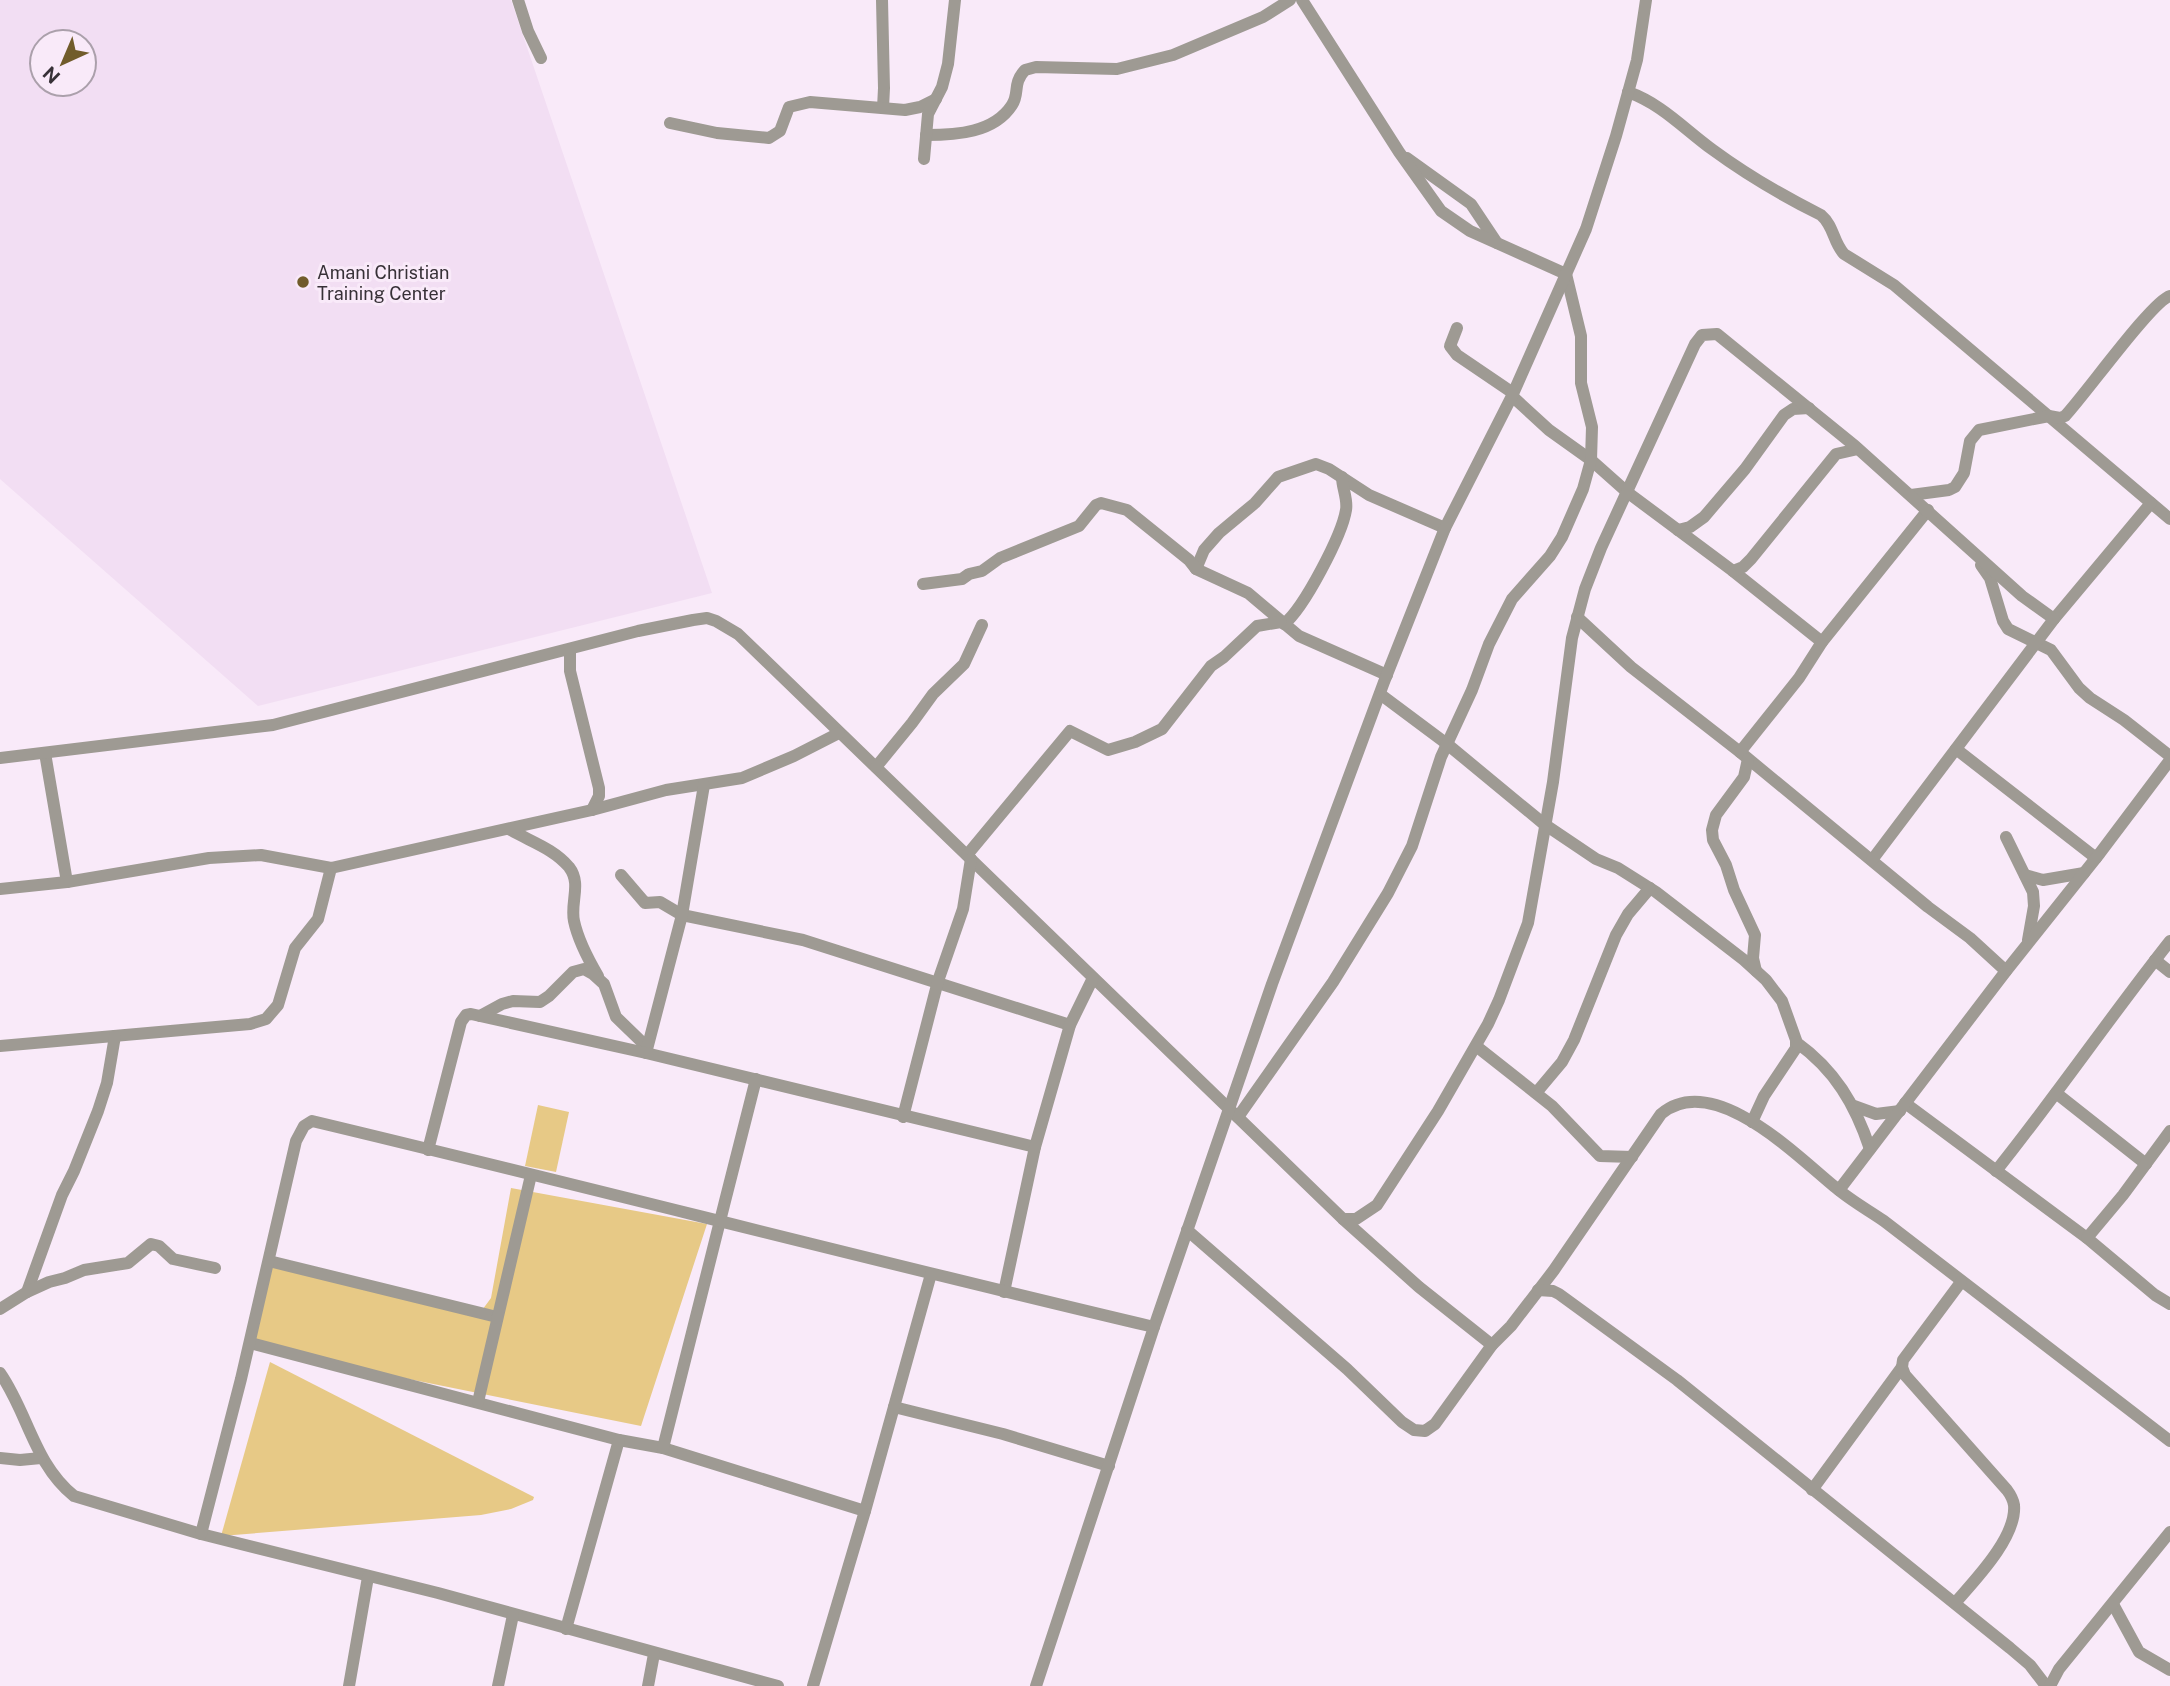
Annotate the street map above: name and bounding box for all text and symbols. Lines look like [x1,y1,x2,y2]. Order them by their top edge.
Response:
north arrow [28,28,98,98]
text: N [38,62,64,88]
place label: Amani Christian Training Center [317,262,449,304]
marker: Amani Christian Training Center [295,274,311,290]

